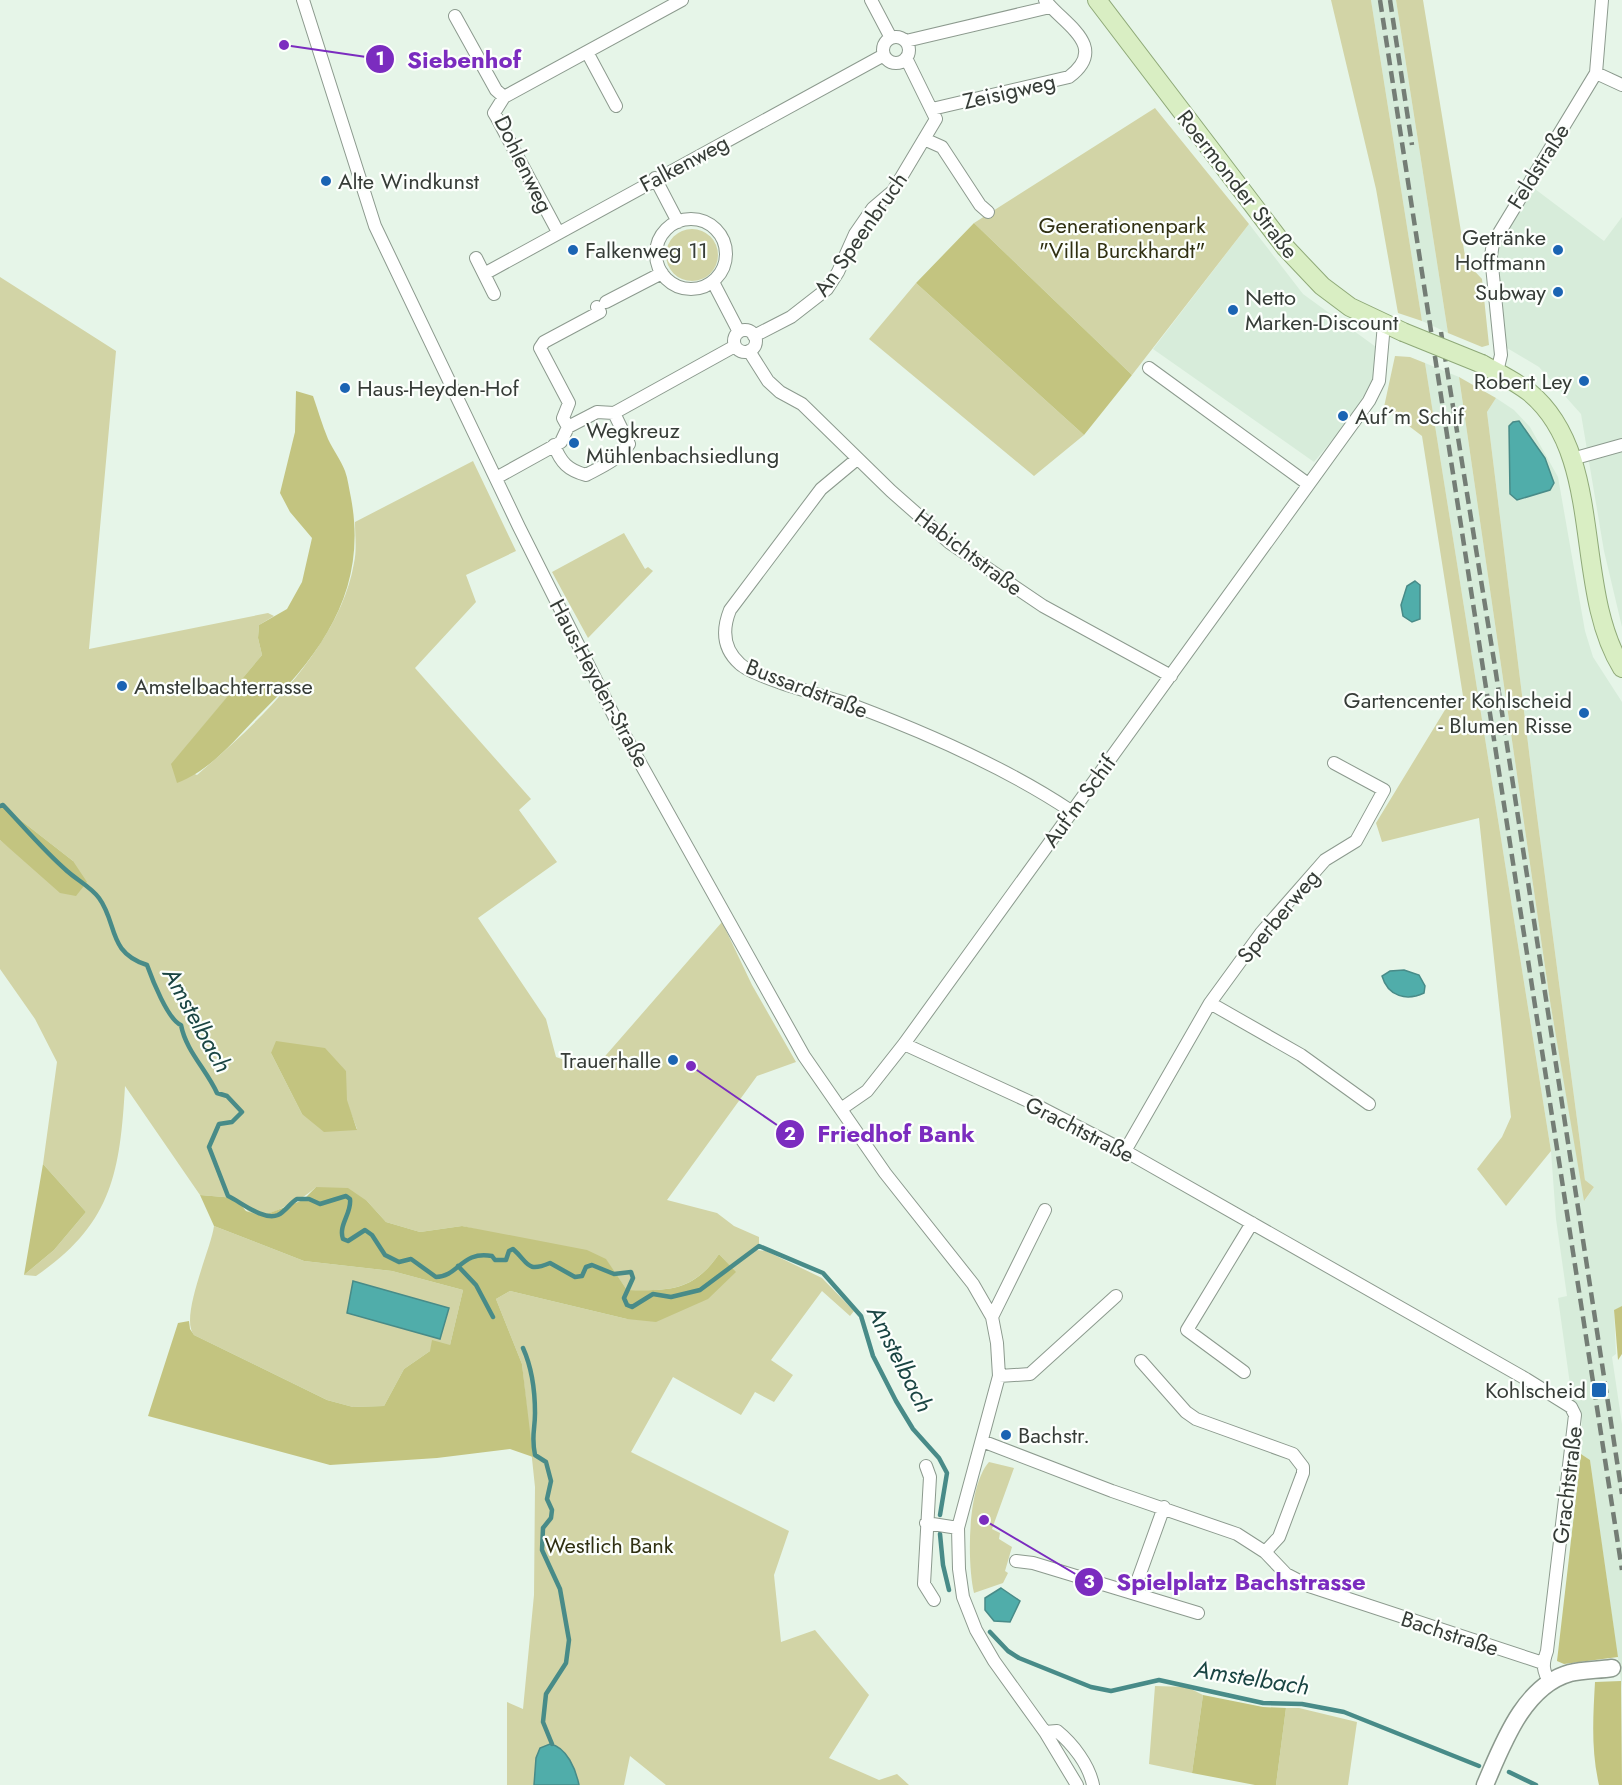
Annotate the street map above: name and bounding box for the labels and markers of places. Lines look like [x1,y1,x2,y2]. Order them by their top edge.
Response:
callout: Siebenhof [365,38,533,80]
place label: Alte Windkunst [338,165,480,197]
marker: Alte Windkunst [319,174,333,188]
place label: Getränke Hoffmann [1455,221,1546,278]
place label: Falkenweg 11 [585,234,708,266]
marker: Falkenweg 11 [566,243,580,257]
marker: Getränke Hoffmann [1551,243,1565,257]
place label: Subway [1475,276,1546,308]
place label: Netto Marken-Discount [1245,281,1399,338]
marker: Subway [1551,285,1565,299]
marker: Netto Marken-Discount [1226,303,1240,317]
place label: Robert Ley [1474,365,1572,397]
place label: Haus-Heyden-Hof [357,372,520,404]
marker: Robert Ley [1577,374,1591,388]
marker: Haus-Heyden-Hof [338,381,352,395]
place label: Auf´m Schif [1355,400,1465,432]
marker: Auf´m Schif [1336,409,1350,423]
place label: Wegkreuz Mühlenbachsiedlung [586,414,779,471]
marker: Wegkreuz Mühlenbachsiedlung [567,436,581,450]
place label: Amstelbachterrasse [134,670,313,702]
marker: Amstelbachterrasse [115,679,129,693]
place label: Gartencenter Kohlscheid - Blumen Risse [1344,684,1572,741]
marker: Gartencenter Kohlscheid - Blumen Risse [1577,706,1591,720]
place label: Trauerhalle [560,1044,661,1076]
marker: Trauerhalle [666,1053,680,1067]
callout: Friedhof Bank [775,1113,987,1155]
place label: Kohlscheid [1485,1374,1586,1406]
marker: Kohlscheid [1590,1381,1608,1399]
place label: Bachstr. [1018,1419,1090,1451]
marker: Bachstr. [999,1428,1013,1442]
callout: Spielplatz Bachstrasse [1074,1561,1377,1603]

